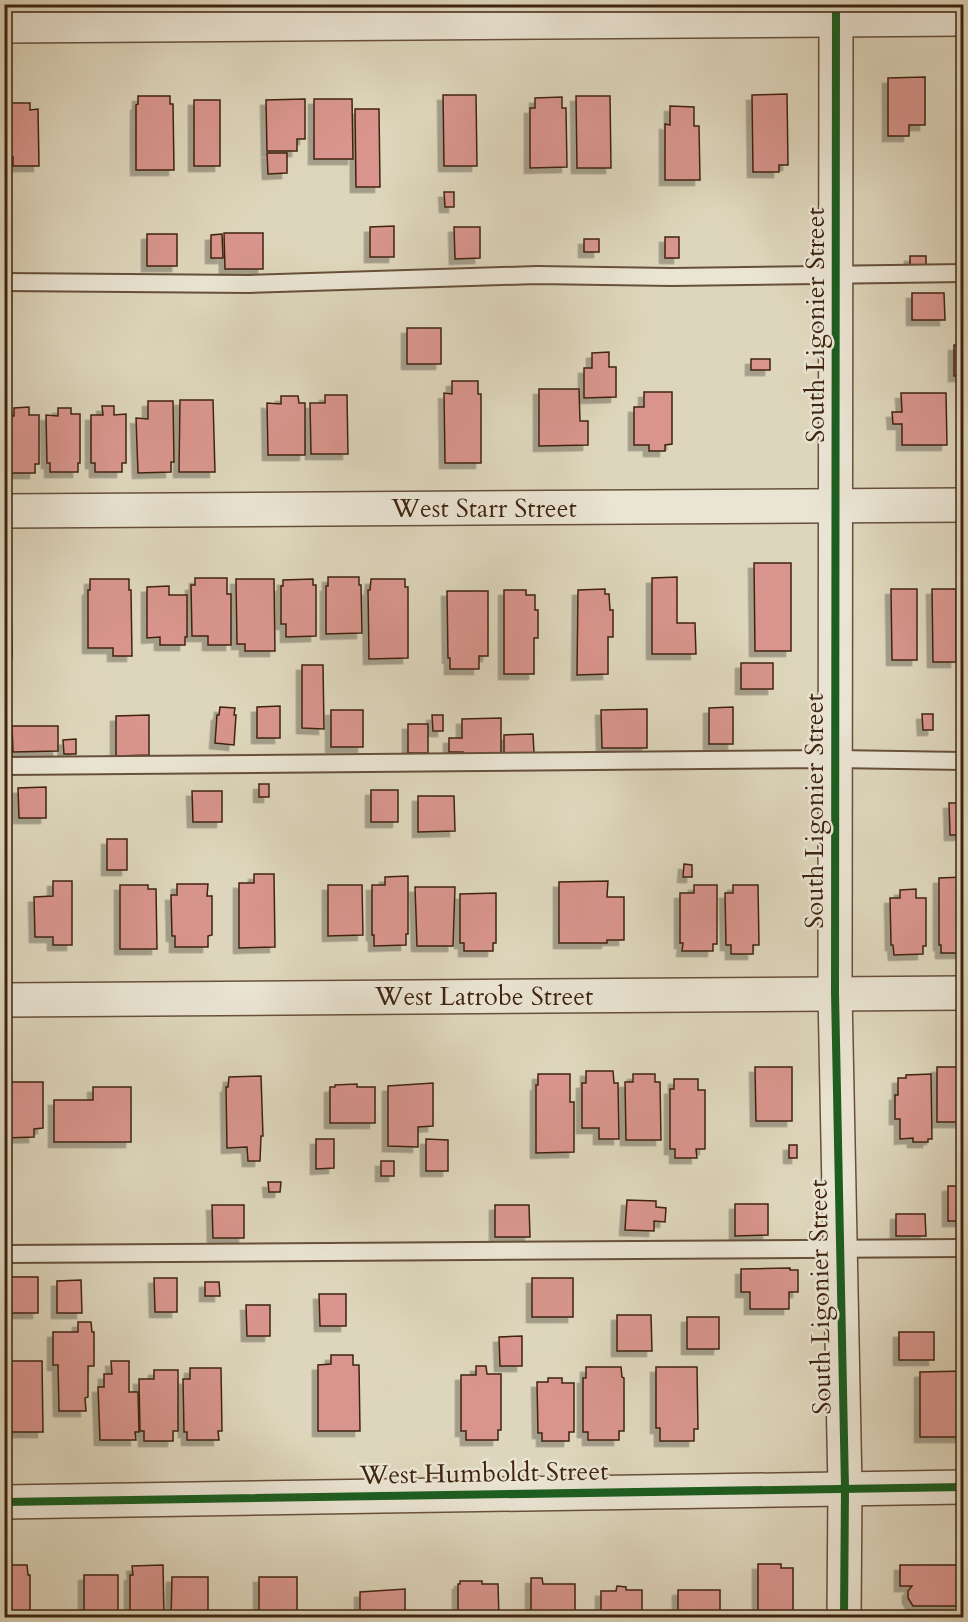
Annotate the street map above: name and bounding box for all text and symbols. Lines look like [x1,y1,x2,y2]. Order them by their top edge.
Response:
street label: South Ligonier Street [798,207,833,443]
street label: West Starr Street [390,491,577,526]
street label: South Ligonier Street [797,693,832,929]
street label: West Latrobe Street [374,979,593,1014]
street label: South Ligonier Street [800,1179,840,1415]
street label: West Humboldt Street [358,1453,609,1493]

